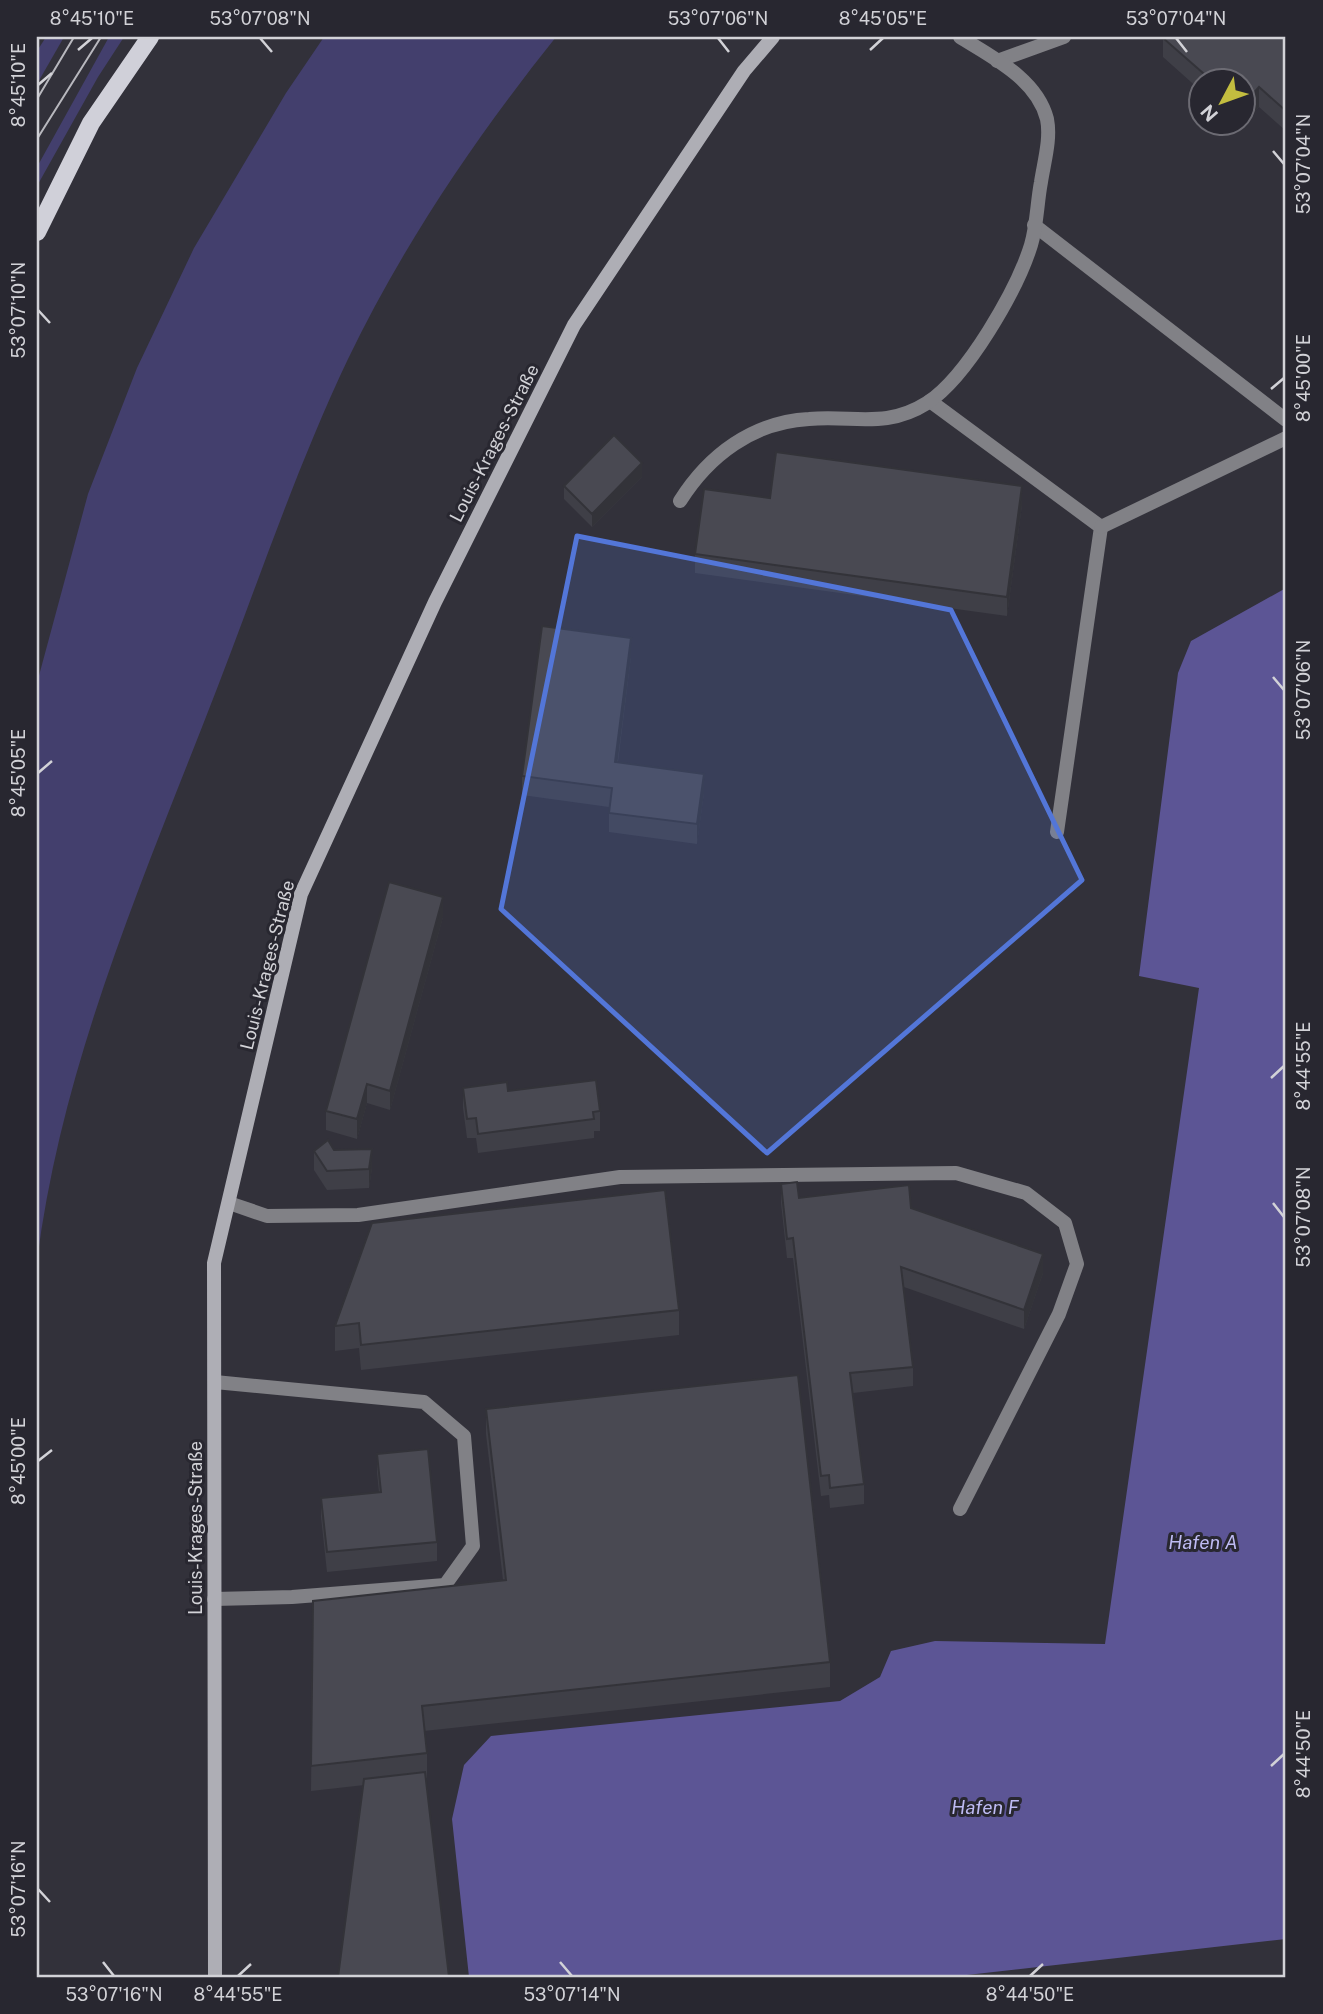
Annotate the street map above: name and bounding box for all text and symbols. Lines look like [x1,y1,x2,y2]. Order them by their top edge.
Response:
text: 8°45'10"E [50,8,134,29]
text: 53°07'08"N [210,8,310,29]
text: 53°07'06"N [668,8,768,29]
text: 8°45'05"E [839,8,927,29]
text: 53°07'04"N [1126,8,1226,29]
text: 8°45'10"E [8,43,29,127]
north arrow [1186,66,1256,136]
text: N [1196,100,1222,126]
text: 53°07'04"N [1293,114,1314,214]
text: 53°07'10"N [8,262,29,358]
text: 8°45'00"E [1293,334,1314,422]
street label: Louis-Krages-Straße [445,361,543,525]
text: 53°07'06"N [1293,640,1314,740]
text: 8°45'05"E [8,729,29,817]
street label: Louis-Krages-Straße [236,878,298,1052]
text: 8°44'55"E [1293,1022,1314,1110]
text: 53°07'08"N [1293,1167,1314,1267]
text: 8°45'00"E [8,1417,29,1505]
street label: Louis-Krages-Straße [185,1441,206,1615]
water label: Hafen A [1168,1531,1238,1553]
text: 8°44'50"E [1293,1710,1314,1798]
water label: Hafen F [951,1796,1020,1818]
text: 53°07'16"N [8,1841,29,1937]
text: 53°07'16"N [66,1984,162,2005]
text: 8°44'55"E [194,1984,282,2005]
text: 53°07'14"N [523,1984,621,2005]
text: 8°44'50"E [986,1984,1074,2005]

